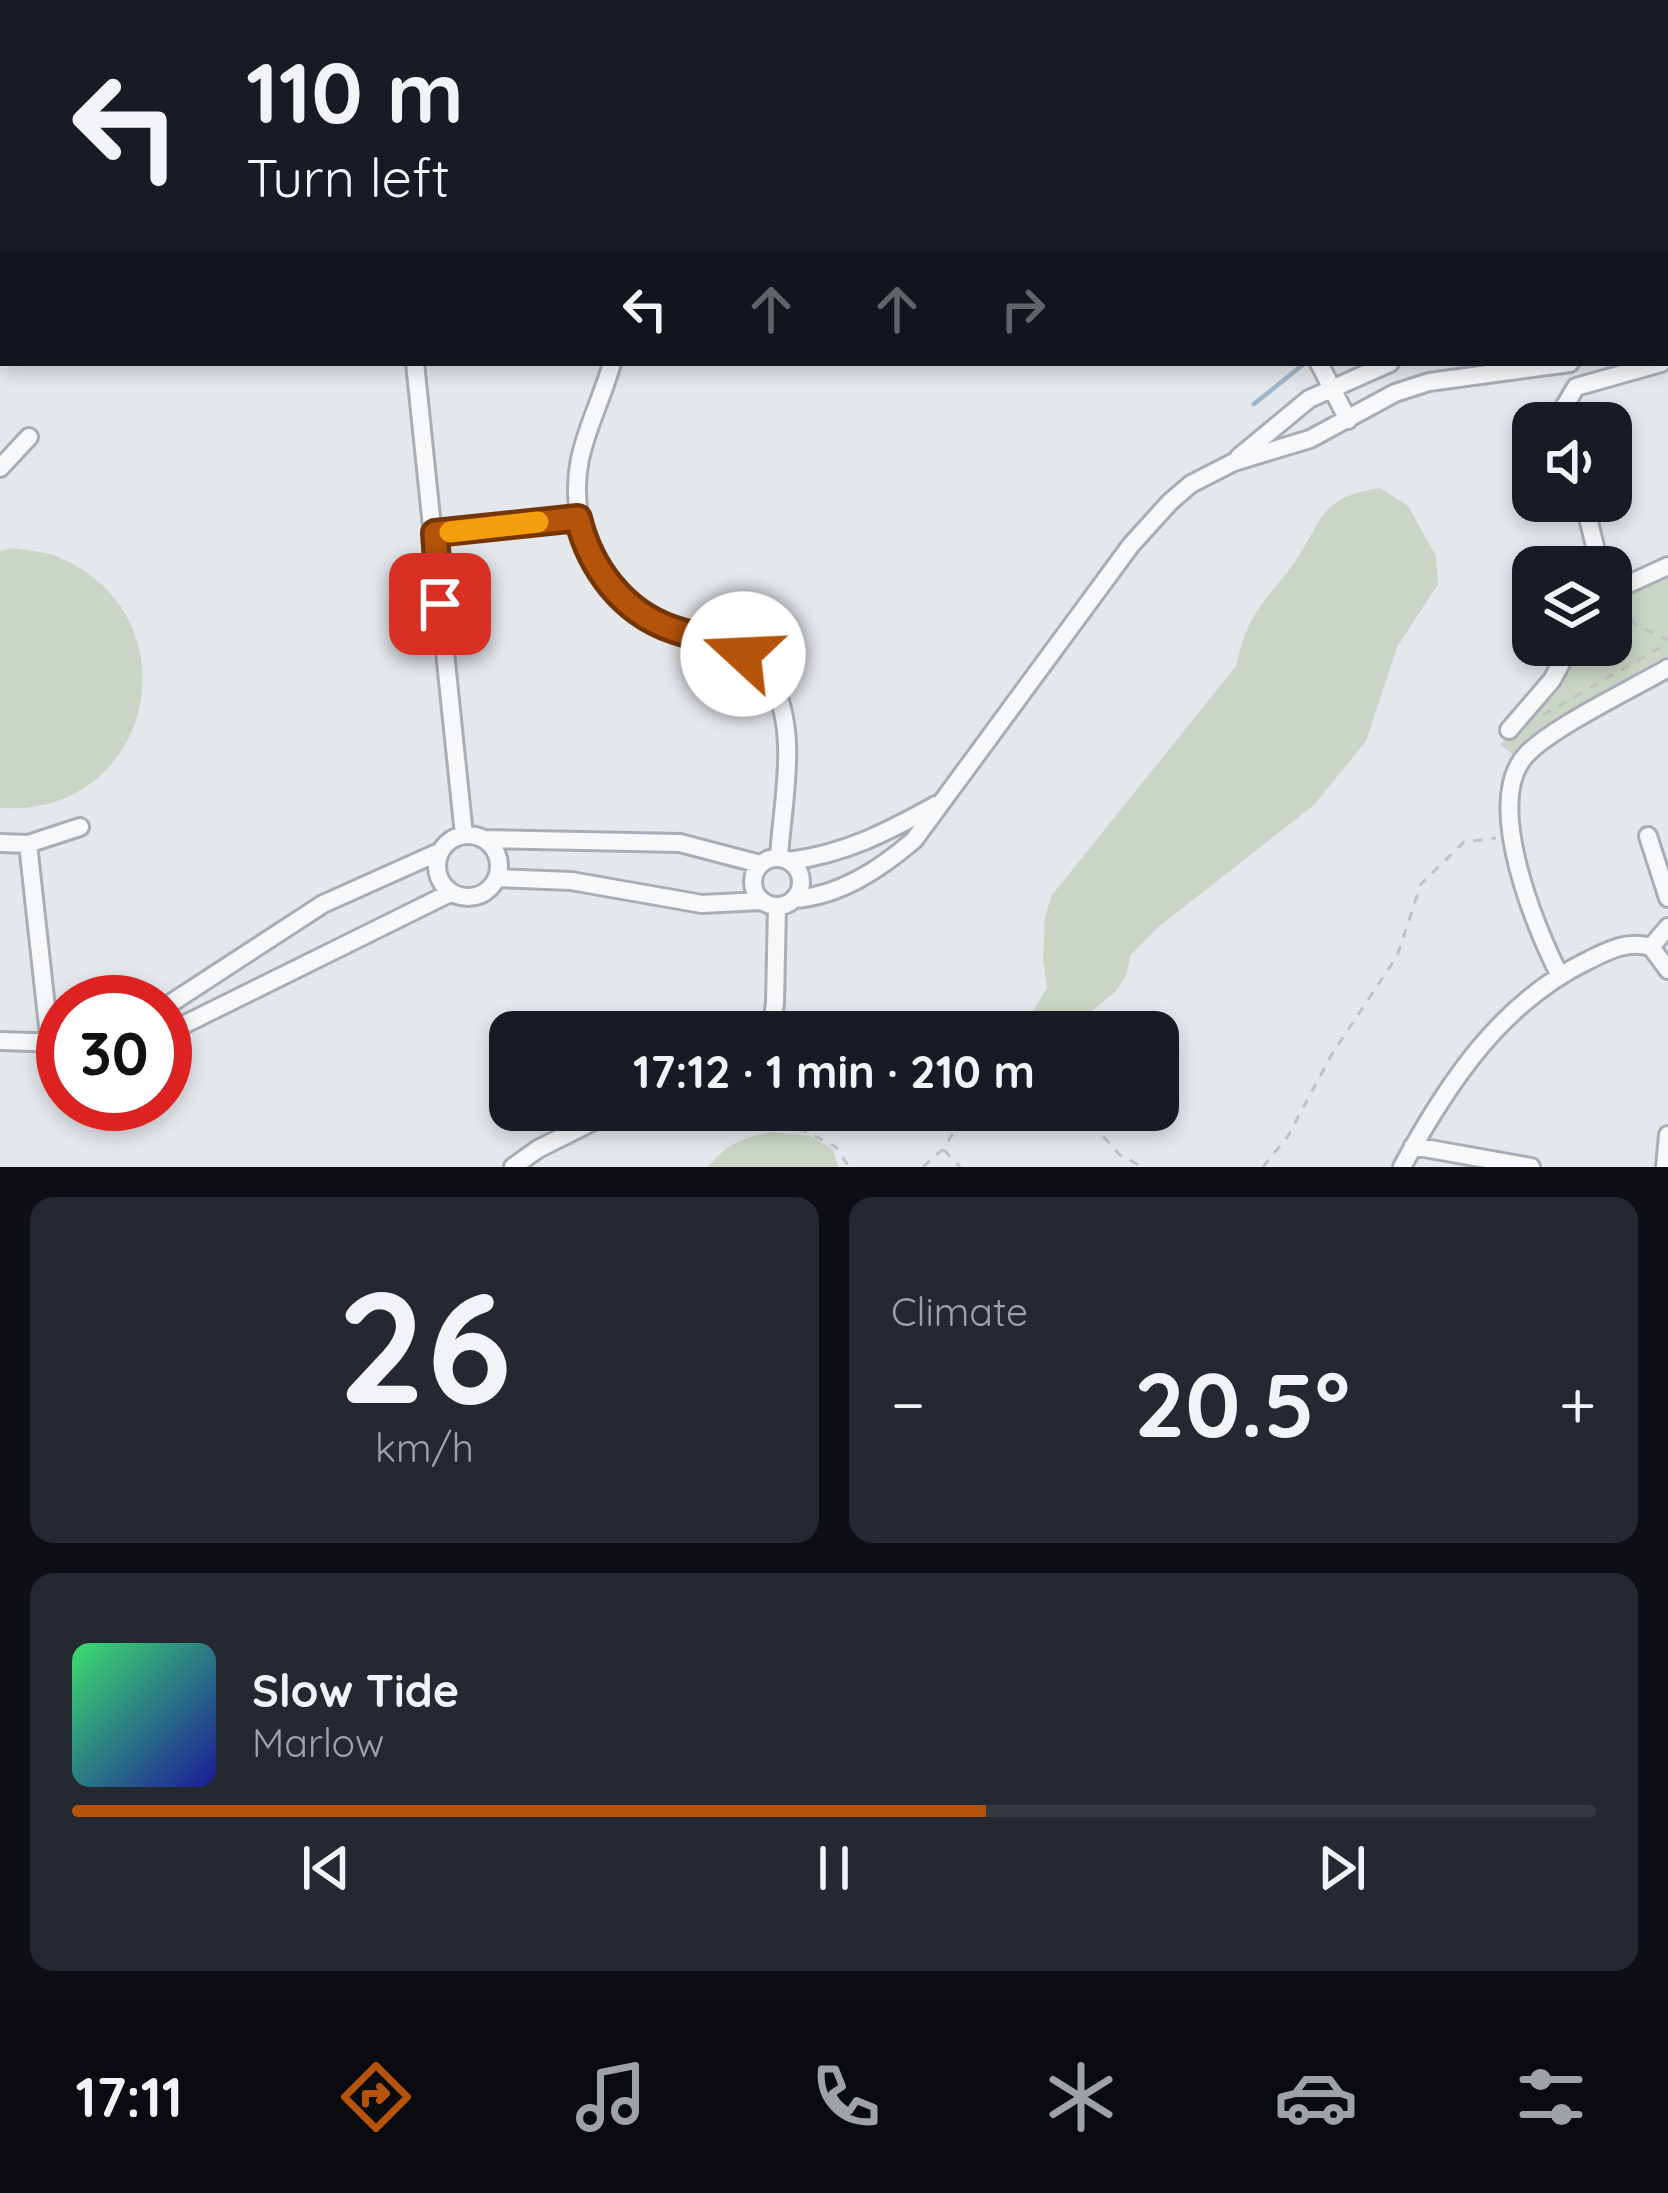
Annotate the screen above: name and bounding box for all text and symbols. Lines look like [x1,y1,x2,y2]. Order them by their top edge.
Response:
text: 110 m [246,39,464,144]
icon: left [48,48,204,204]
text: Turn left [246,143,450,211]
icon: left [612,276,678,342]
icon: ahead [738,276,804,342]
icon: ahead [864,276,930,342]
icon: right [990,276,1056,342]
map controls [1512,402,1632,666]
button: sound [1512,402,1632,522]
button: layers [1512,546,1632,666]
pin [389,553,491,655]
icon: arrive [407,571,473,637]
position arrow [680,591,806,717]
speed limit sign: 30 [36,975,192,1131]
text: 17:12 · 1 min · 210 m [633,1043,1035,1099]
text: 26 [337,1247,512,1442]
text: Climate [891,1287,1028,1336]
text: 20.5° [1134,1347,1350,1460]
text: − [891,1362,925,1445]
text: + [1559,1362,1596,1445]
text: km/h [375,1423,474,1472]
text: Slow Tide [252,1662,459,1718]
text: Marlow [252,1718,384,1767]
icon: previous [293,1835,359,1901]
icon: pause [801,1835,867,1901]
icon: next [1309,1835,1375,1901]
icon: directions [334,2055,418,2139]
icon: music [569,2055,653,2139]
icon: phone [804,2055,888,2139]
icon: climate [1039,2055,1123,2139]
icon: car [1274,2055,1358,2139]
icon: filters [1509,2055,1593,2139]
text: 17:11 [75,2063,183,2131]

